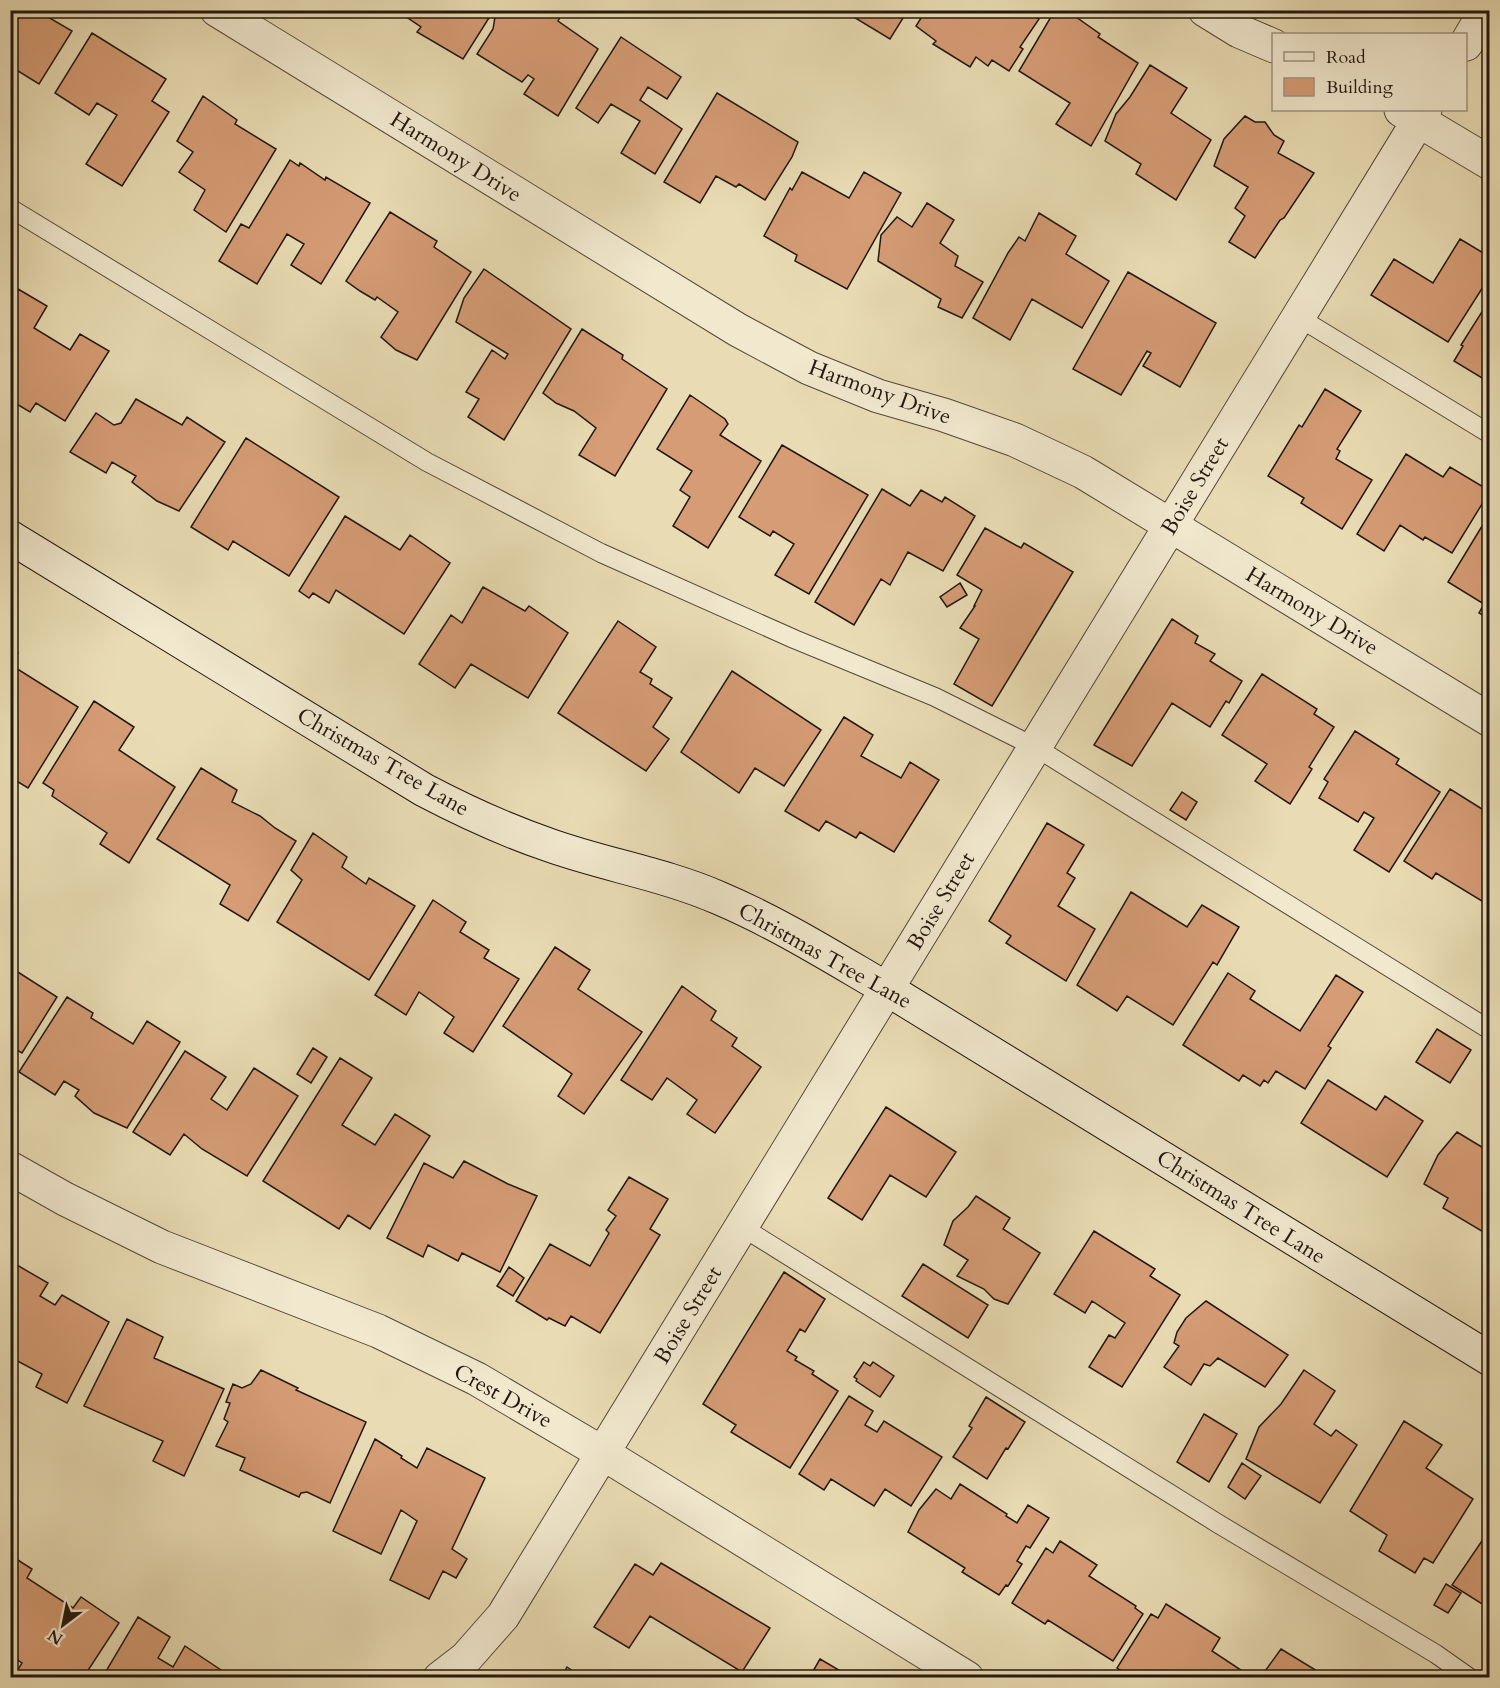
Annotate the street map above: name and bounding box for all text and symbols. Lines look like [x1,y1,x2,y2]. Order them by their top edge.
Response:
legend [1272,33,1467,111]
text: Road [1326,45,1366,70]
text: Building [1326,75,1394,100]
street label: Harmony Drive [385,105,527,209]
street label: Harmony Drive [805,352,955,432]
street label: Boise Street [1154,431,1236,541]
street label: Harmony Drive [1240,560,1384,662]
street label: Christmas Tree Lane [291,700,475,824]
street label: Boise Street [900,846,982,956]
street label: Christmas Tree Lane [733,896,917,1016]
street label: Christmas Tree Lane [1151,1143,1331,1271]
street label: Boise Street [647,1260,729,1370]
street label: Crest Drive [448,1357,558,1435]
north arrow [33,1595,93,1655]
text: N [44,1624,67,1650]

